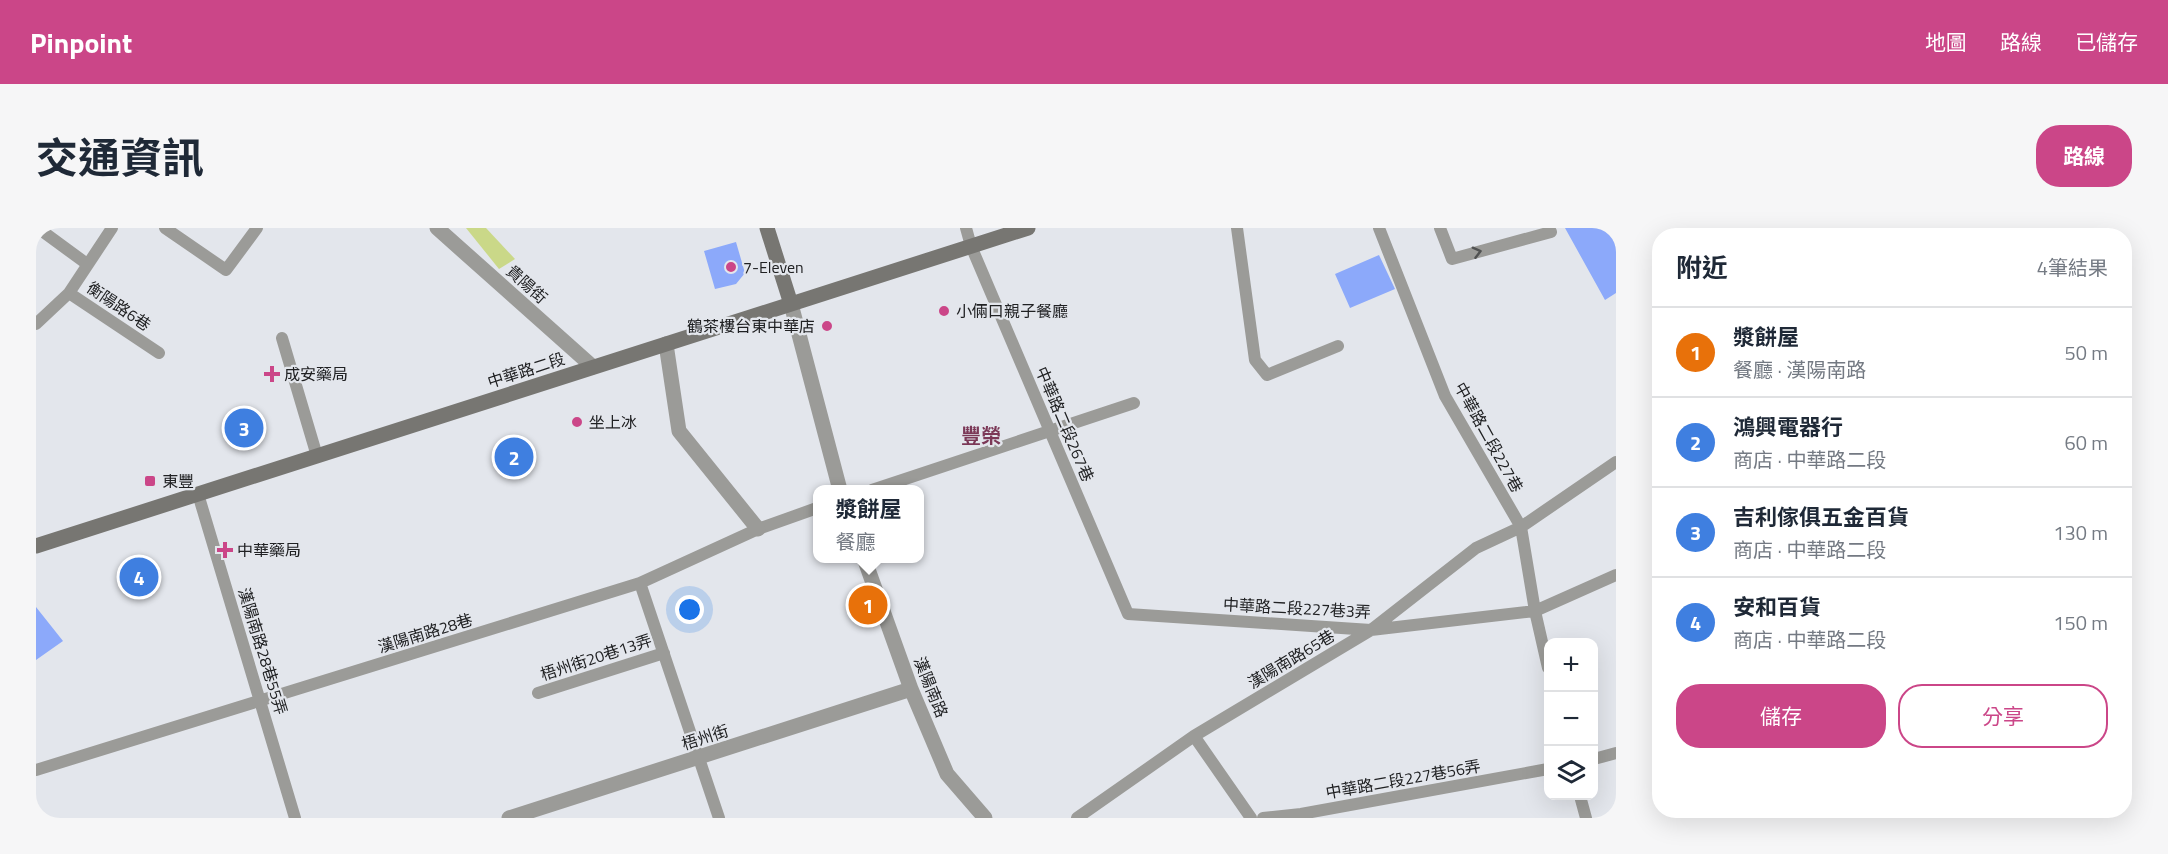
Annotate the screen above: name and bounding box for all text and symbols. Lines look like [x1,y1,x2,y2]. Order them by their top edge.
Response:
text: Pinpoint [30,21,132,64]
text: 地圖 [1925,26,1967,58]
text: 路線 [2000,26,2042,58]
text: 已儲存 [2075,26,2138,58]
text: 交通資訊 [36,125,204,189]
button: 路線 [2036,125,2132,187]
one-way arrow [1471,247,1482,259]
text: 附近 [1676,248,1728,287]
text: 4筆結果 [2037,252,2108,283]
place label: 7-Eleven [743,255,804,279]
street label: 貴陽街 [501,259,553,309]
marker: 7-Eleven [724,260,738,274]
street label: 衡陽路6巷 [82,276,156,336]
place label: 小倆口親子餐廳 [956,299,1068,323]
marker: 小倆口親子餐廳 [937,304,951,318]
place label: 鶴茶樓台東中華店 [687,314,815,338]
marker: 鶴茶樓台東中華店 [820,319,834,333]
text: 漿餅屋 [1733,320,1799,354]
text: 1 [1690,337,1701,368]
text: 50 m [2064,337,2108,368]
street label: 中華路二段 [484,346,568,394]
text: 餐廳 · 漢陽南路 [1733,354,1866,385]
place label: 成安藥局 [284,362,348,386]
street label: 中華路二段267巷 [1030,363,1100,485]
marker: 成安藥局 [265,367,279,381]
street label: 中華路二段227巷 [1449,377,1529,497]
pin: 3 [224,406,264,450]
place label: 坐上冰 [589,410,637,434]
text: 鴻興電器行 [1733,410,1843,444]
marker: 坐上冰 [570,415,584,429]
district label: 豐榮 [961,420,1001,451]
text: 2 [1690,427,1701,458]
text: 60 m [2064,427,2108,458]
pin: 2 [494,434,534,480]
text: 商店 · 中華路二段 [1733,444,1886,475]
place label: 東豐 [162,469,194,493]
marker: 東豐 [143,474,157,488]
popup [813,485,924,563]
text: 漿餅屋 [835,492,902,526]
text: 吉利傢俱五金百貨 [1733,500,1909,534]
text: 3 [1690,517,1701,548]
text: 130 m [2053,517,2108,548]
text: 餐廳 [835,526,875,557]
text: 商店 · 中華路二段 [1733,534,1886,565]
place label: 中華藥局 [237,538,301,562]
marker: 中華藥局 [218,543,232,557]
pin: 4 [120,554,158,600]
pin: 1 [848,582,888,628]
street label: 漢陽南路28巷55弄 [232,584,294,718]
text: 安和百貨 [1733,590,1821,624]
street label: 中華路二段227巷3弄 [1223,592,1371,624]
your location [675,595,704,624]
street label: 漢陽南路28巷 [375,607,475,659]
text: 4 [1690,607,1701,638]
text: 150 m [2053,607,2108,638]
street label: 漢陽南路65巷 [1243,623,1339,695]
text: 商店 · 中華路二段 [1733,624,1886,655]
street label: 梧州街20巷13弄 [537,628,655,686]
map controls [1544,638,1598,800]
button: + [1544,638,1598,692]
street label: 漢陽南路 [908,653,954,721]
button: 儲存 [1676,684,1886,748]
button: 分享 [1898,684,2108,748]
button: − [1544,692,1598,746]
street label: 梧州街 [678,718,732,756]
button: layers [1544,746,1598,800]
street label: 中華路二段227巷56弄 [1324,754,1482,804]

